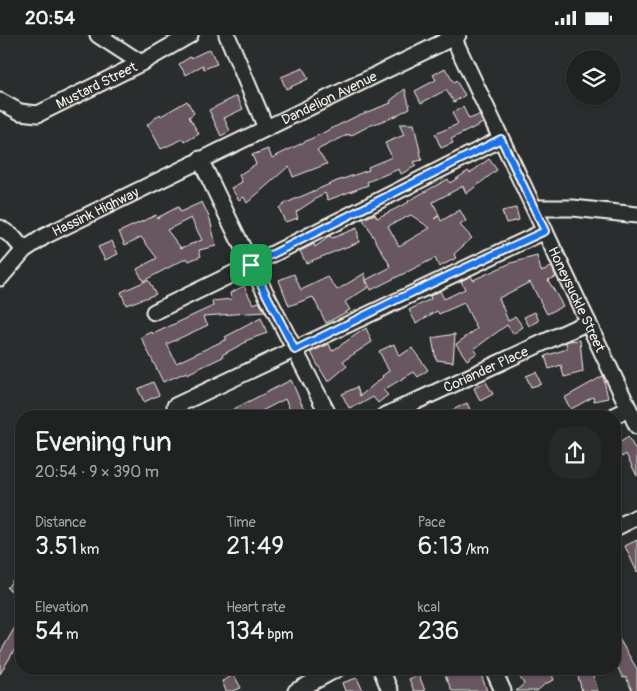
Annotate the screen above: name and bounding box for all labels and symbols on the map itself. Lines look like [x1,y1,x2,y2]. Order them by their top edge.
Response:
street label: Mustard Street [53,58,140,113]
street label: Dandelion Avenue [279,68,380,129]
street label: Hassink Highway [49,184,142,240]
pin [230,244,272,286]
street label: Honeysuckle Street [544,244,609,355]
street label: Coriander Place [441,343,531,396]

